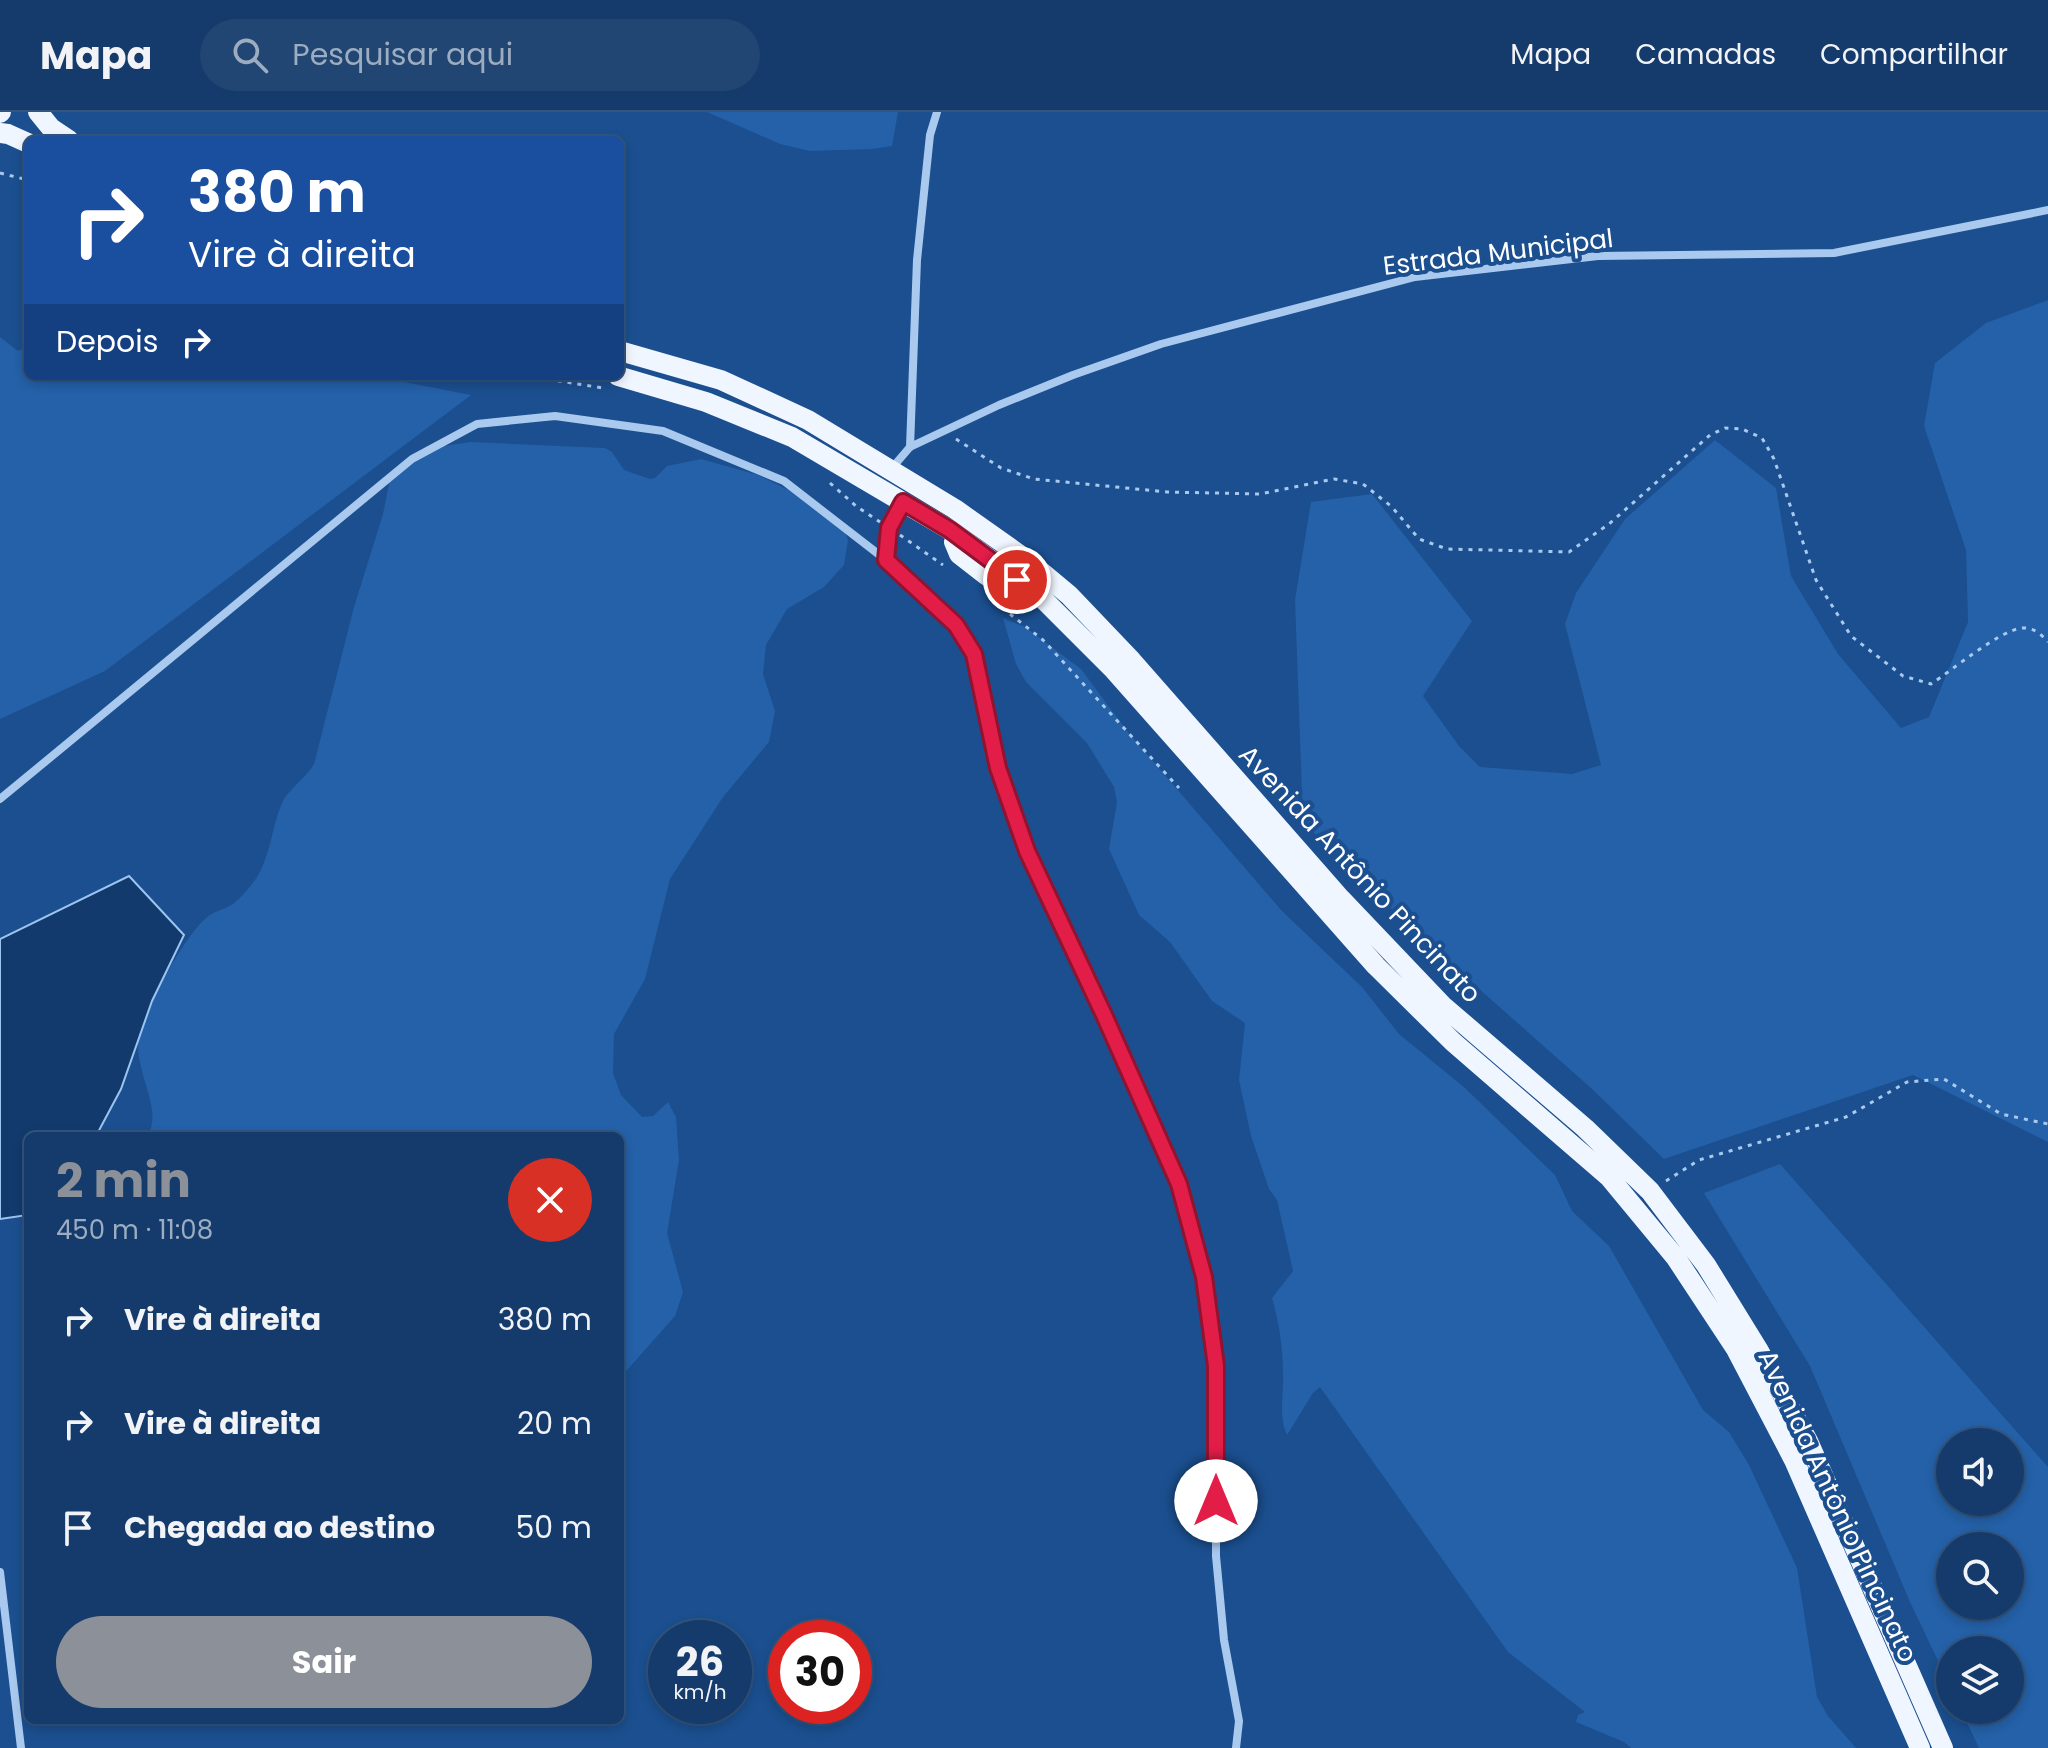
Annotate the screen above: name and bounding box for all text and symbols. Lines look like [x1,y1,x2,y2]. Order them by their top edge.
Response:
search box [200,19,760,91]
text: Mapa [40,29,152,82]
icon: search [228,33,272,77]
text: Pesquisar aqui [292,33,513,76]
text: Mapa [1510,35,1591,74]
text: Camadas [1635,35,1776,74]
text: Compartilhar [1820,35,2008,74]
text: 380 m [188,153,366,232]
icon: right [56,168,160,272]
street label: Estrada Municipal [1381,220,1615,284]
text: Vire à direita [188,229,416,280]
text: Depois [56,320,158,363]
icon: right [174,320,218,364]
pin [983,546,1051,614]
icon: arrive [995,558,1039,602]
street label: Avenida Antônio Pincinato [1231,737,1489,1011]
text: 2 min [56,1147,191,1214]
button: close [508,1158,592,1242]
text: 450 m · 11:08 [56,1212,213,1248]
icon: right [56,1298,100,1342]
text: Vire à direita [124,1298,321,1341]
text: 380 m [498,1298,592,1341]
street label: Avenida Antônio Pincinato [1750,1344,1926,1668]
icon: right [56,1402,100,1446]
text: Vire à direita [124,1402,321,1445]
text: 20 m [517,1402,592,1445]
map controls [1936,1428,2024,1724]
button: sound [1936,1428,2024,1516]
position arrow [1174,1459,1258,1543]
icon: arrive [56,1506,100,1550]
text: Chegada ao destino [124,1506,435,1549]
text: 50 m [515,1506,592,1549]
button: search [1936,1532,2024,1620]
button: Sair [56,1616,592,1708]
speed limit sign: 30 [768,1620,872,1724]
text: 26 [676,1634,724,1690]
button: layers [1936,1636,2024,1724]
text: km/h [673,1678,727,1706]

